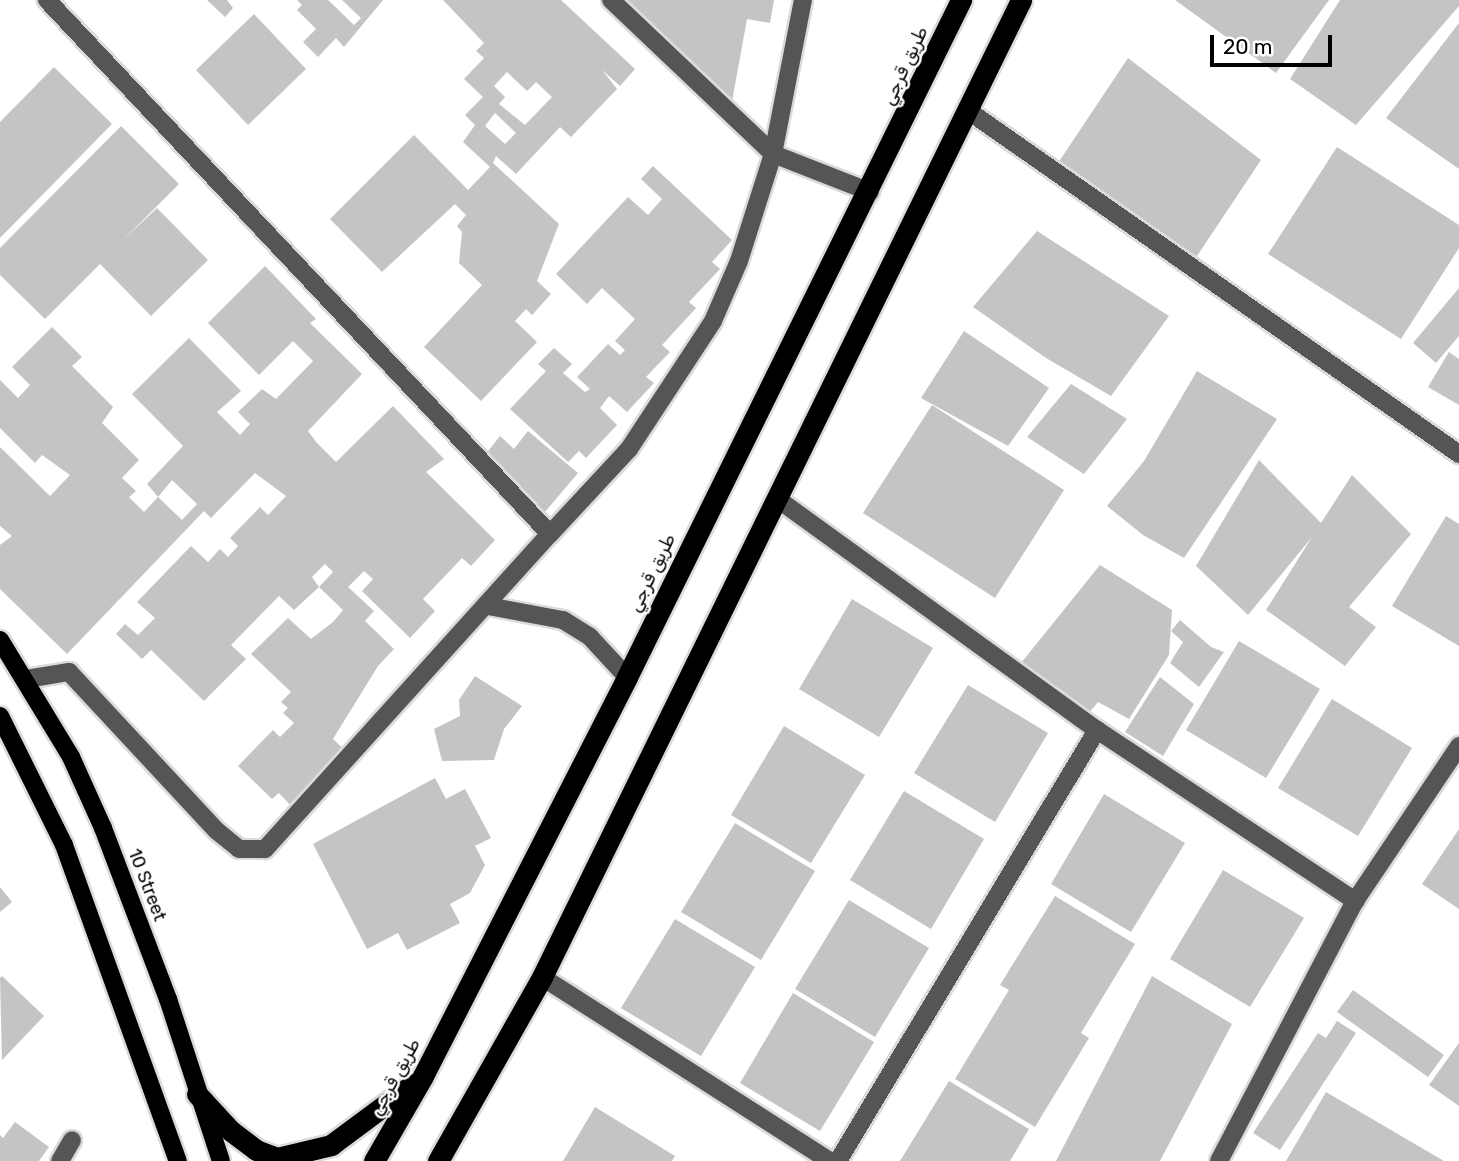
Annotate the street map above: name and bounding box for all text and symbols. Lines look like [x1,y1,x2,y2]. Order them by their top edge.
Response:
scale bar [1214,21,1336,65]
street label: طريق قرجي [877,23,933,109]
text: 20 m [1223,34,1272,59]
street label: طريق قرجي [624,530,680,616]
street label: 10 Street [123,846,171,924]
street label: طريق قرجي [365,1035,425,1119]

